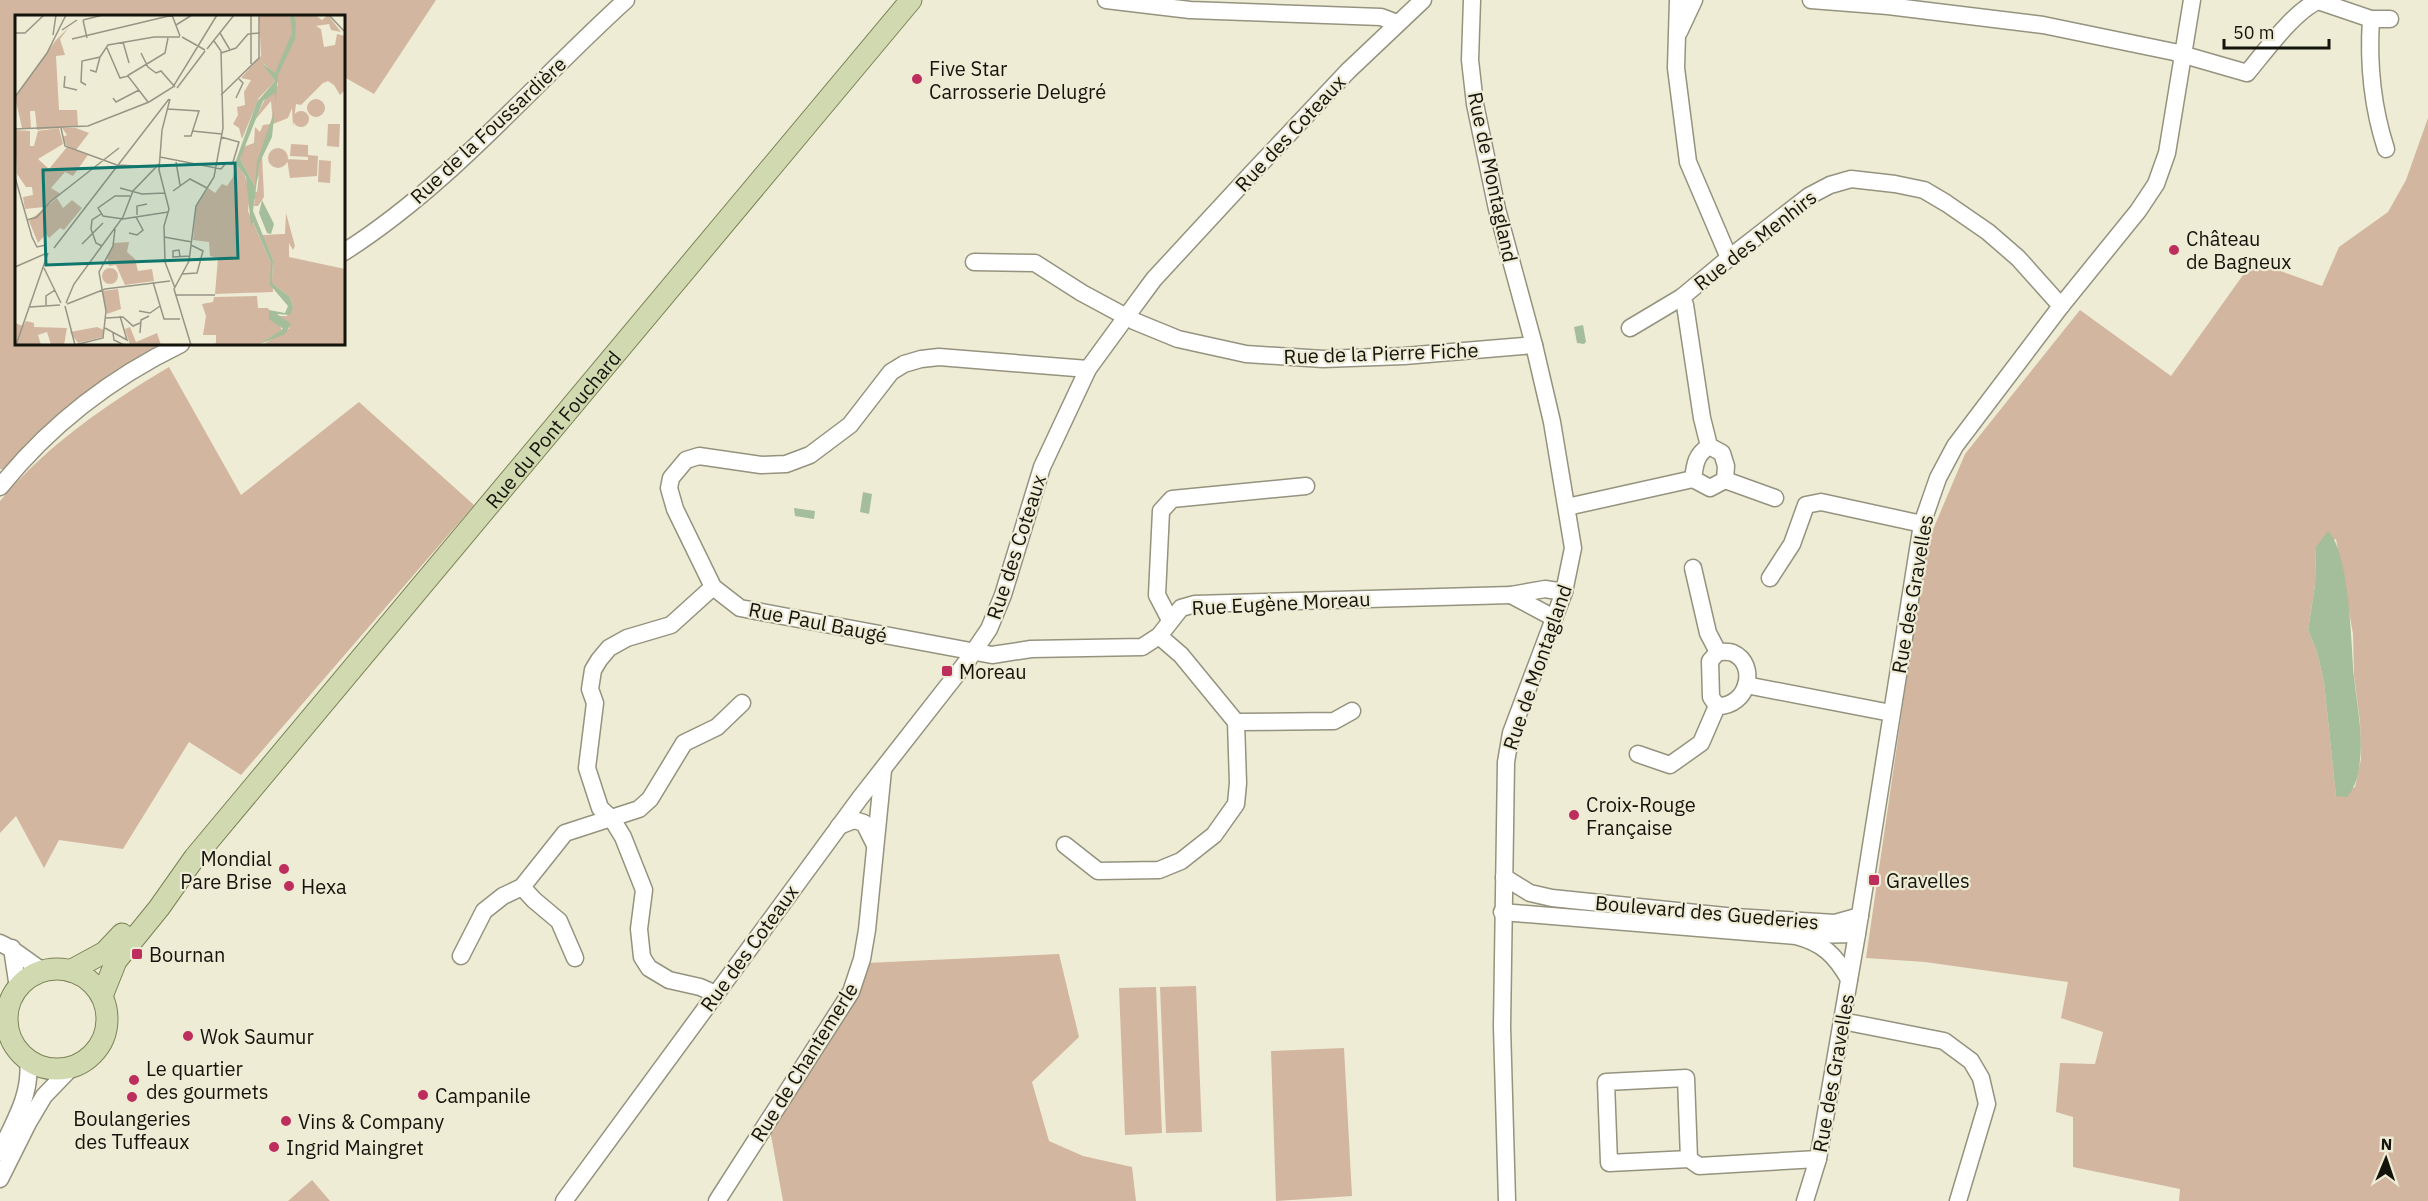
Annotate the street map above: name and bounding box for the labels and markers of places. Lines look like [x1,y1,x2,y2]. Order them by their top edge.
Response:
place label: Five Star Carrosserie Delugré [929,55,1106,105]
marker: Five Star Carrosserie Delugré [910,72,924,86]
place label: Château de Bagneux [2186,225,2291,275]
marker: Château de Bagneux [2167,243,2181,257]
place label: Moreau [959,658,1027,685]
marker: Moreau [940,664,954,678]
place label: Croix-Rouge Française [1586,791,1696,841]
marker: Croix-Rouge Française [1567,808,1581,822]
place label: Mondial Pare Brise [180,845,272,895]
marker: Mondial Pare Brise [277,862,291,876]
place label: Gravelles [1886,867,1970,894]
place label: Hexa [301,873,347,900]
marker: Gravelles [1867,873,1881,887]
marker: Hexa [282,879,296,893]
place label: Bournan [149,941,225,968]
marker: Bournan [130,947,144,961]
place label: Wok Saumur [200,1023,314,1050]
marker: Wok Saumur [181,1029,195,1043]
place label: Le quartier des gourmets [146,1055,269,1105]
marker: Le quartier des gourmets [127,1073,141,1087]
place label: Campanile [435,1082,531,1109]
marker: Campanile [416,1088,430,1102]
marker: Boulangeries des Tuffeaux [125,1090,139,1104]
place label: Boulangeries des Tuffeaux [73,1105,191,1155]
place label: Vins & Company [298,1108,444,1135]
marker: Vins & Company [279,1114,293,1128]
place label: Ingrid Maingret [286,1134,424,1161]
marker: Ingrid Maingret [267,1140,281,1154]

